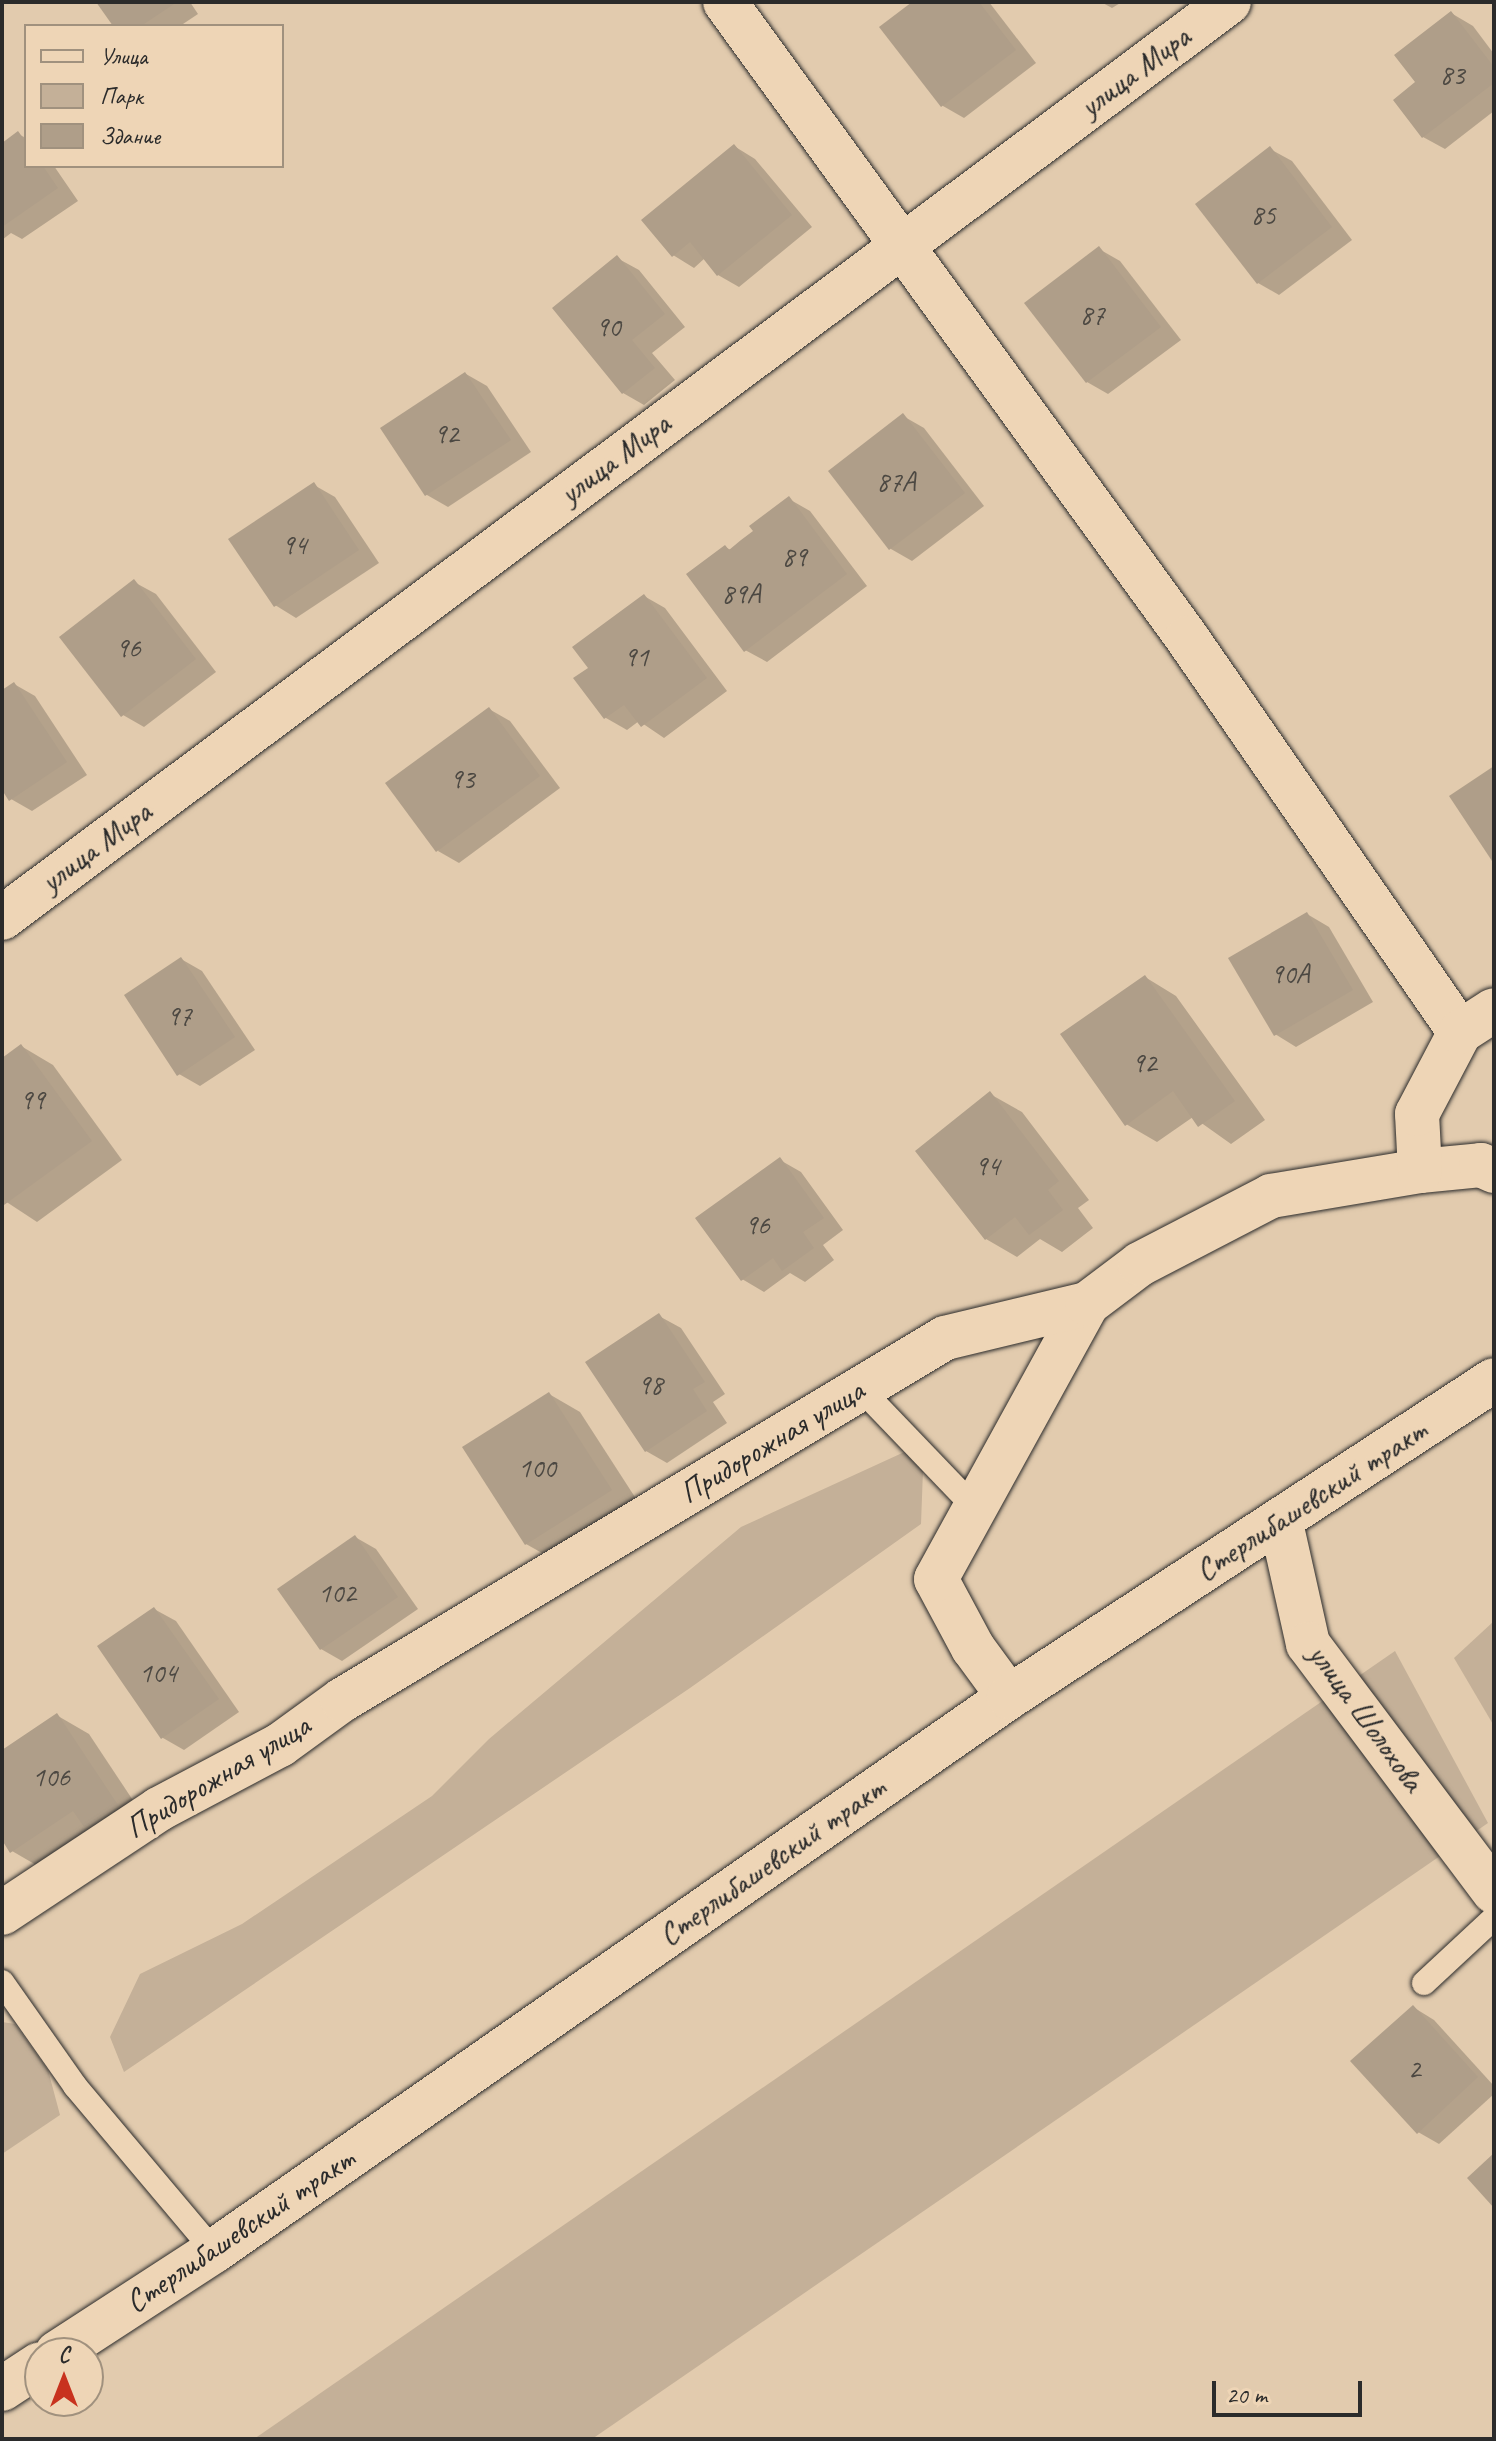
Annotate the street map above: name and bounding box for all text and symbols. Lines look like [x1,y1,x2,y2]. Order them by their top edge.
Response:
street label: улица Мира [1072,18,1198,126]
legend [24,24,284,168]
text: Улица [100,41,148,71]
house number: 83 [1439,58,1465,92]
text: Парк [100,81,143,111]
text: Здание [100,121,160,151]
house number: 85 [1250,198,1276,232]
house number: 87 [1079,298,1105,332]
house number: 90 [595,310,621,344]
street label: улица Мира [552,405,678,513]
house number: 92 [433,417,459,451]
house number: 87А [876,465,916,499]
house number: 94 [281,528,307,562]
house number: 89 [781,540,807,574]
house number: 89А [721,577,761,611]
house number: 96 [115,631,141,665]
house number: 91 [623,640,649,674]
house number: 93 [449,762,475,796]
street label: улица Мира [33,793,159,901]
house number: 90А [1270,957,1310,991]
house number: 97 [166,999,192,1033]
house number: 92 [1131,1046,1157,1080]
house number: 99 [19,1083,45,1117]
house number: 94 [974,1149,1000,1183]
house number: 96 [744,1208,770,1242]
house number: 98 [637,1368,663,1402]
street label: Придорожная улица [672,1371,872,1513]
street label: Стерлибашевский тракт [1188,1412,1434,1590]
house number: 100 [518,1451,556,1485]
house number: 102 [318,1576,356,1610]
street label: улица Шолохова [1299,1636,1433,1800]
house number: 104 [139,1656,177,1690]
street label: Придорожная улица [118,1706,318,1848]
house number: 106 [32,1760,70,1794]
street label: Стерлибашевский тракт [651,1769,893,1955]
house number: 2 [1408,2052,1420,2086]
street label: Стерлибашевский тракт [118,2140,362,2322]
north arrow [24,2337,104,2417]
text: С [59,2341,69,2369]
scale bar [1216,2365,1366,2415]
text: 20 m [1226,2380,1267,2410]

